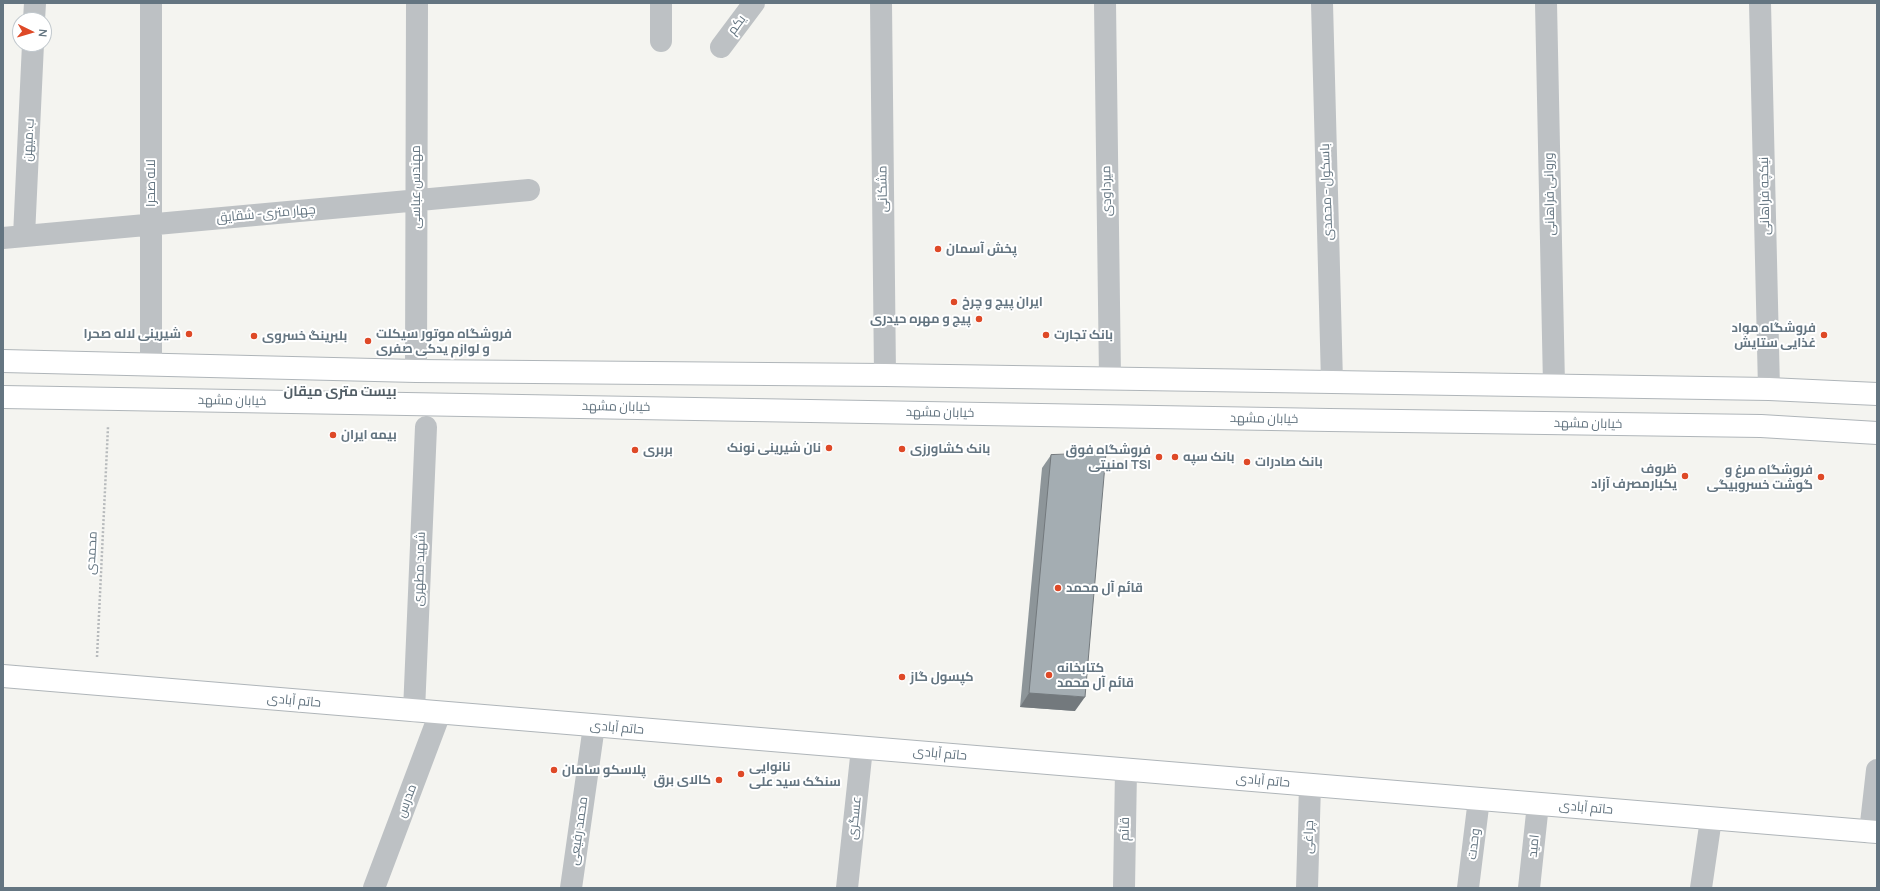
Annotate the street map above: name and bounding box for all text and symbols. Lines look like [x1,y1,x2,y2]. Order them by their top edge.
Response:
north arrow [12,12,52,52]
street label: یکم [725,12,749,38]
text: N [36,28,51,38]
street label: ب.میهن [20,118,38,162]
street label: باسکول - محمدی [1318,143,1336,241]
street label: مهندس عباسی [408,145,424,229]
street label: وروانی فراهانی [1541,152,1559,236]
street label: نیکچه فراهانی [1757,157,1773,235]
street label: لاله صحرا [143,159,159,207]
street label: مشکانی [875,165,891,213]
street label: میرداودی [1099,165,1115,217]
street label: چهار متری- شقایق [216,202,316,226]
place label: پخش آسمان [946,241,1017,257]
marker: پخش آسمان [933,244,943,254]
place label: ایران پیچ و چرخ [962,294,1043,310]
marker: ایران پیچ و چرخ [949,297,959,307]
place label: پیچ و مهره حیدری [870,311,971,327]
marker: پیچ و مهره حیدری [974,314,984,324]
place label: فروشگاه مواد غذایی ستایش [1732,320,1816,351]
place label: شیرینی لاله صحرا [83,326,181,342]
place label: فروشگاه موتور سیکلت و لوازم یدکی صفری [376,326,512,357]
place label: بانک تجارت [1054,327,1113,343]
place label: بلبرینگ خسروی [262,328,347,344]
marker: شیرینی لاله صحرا [184,329,194,339]
marker: بانک تجارت [1041,330,1051,340]
marker: فروشگاه مواد غذایی ستایش [1819,330,1829,340]
marker: بلبرینگ خسروی [249,331,259,341]
marker: فروشگاه موتور سیکلت و لوازم یدکی صفری [363,336,373,346]
district label: بیست متری میقان [284,384,396,400]
street label: خیابان مشهد [198,393,266,409]
street label: خیابان مشهد [582,399,650,415]
street label: خیابان مشهد [906,405,974,421]
street label: خیابان مشهد [1230,411,1298,427]
street label: خیابان مشهد [1554,416,1622,432]
place label: بیمه ایران [341,427,397,443]
marker: بیمه ایران [328,430,338,440]
place label: نان شیرینی نونک [727,440,821,456]
place label: بانک کشاورزی [910,441,990,457]
place label: بربری [643,442,673,458]
place label: فروشگاه فوق امنیتی TSI [1066,442,1151,473]
marker: نان شیرینی نونک [824,443,834,453]
marker: بانک کشاورزی [897,444,907,454]
marker: بربری [630,445,640,455]
place label: بانک سپه [1183,449,1235,465]
marker: فروشگاه فوق امنیتی TSI [1154,452,1164,462]
marker: بانک سپه [1170,452,1180,462]
place label: بانک صادرات [1255,454,1323,470]
marker: بانک صادرات [1242,457,1252,467]
place label: ظروف یکبارمصرف آزاد [1591,461,1677,492]
place label: فروشگاه مرغ و گوشت خسروبیگی [1707,462,1813,493]
marker: ظروف یکبارمصرف آزاد [1680,471,1690,481]
marker: فروشگاه مرغ و گوشت خسروبیگی [1816,472,1826,482]
street label: محمدی [83,531,101,575]
street label: شهید مطهری [411,531,429,607]
place label: قائم آل محمد [1066,580,1143,596]
marker: قائم آل محمد [1053,583,1063,593]
place label: کتابخانه قائم آل محمد [1057,660,1134,691]
place label: کپسول گاز [910,669,974,685]
marker: کتابخانه قائم آل محمد [1044,670,1054,680]
marker: کپسول گاز [897,672,907,682]
street label: حاتم آبادی [266,691,322,711]
street label: حاتم آبادی [589,718,645,738]
street label: حاتم آبادی [912,744,968,764]
place label: نانوایی سنگک سید علی [749,759,841,790]
place label: پلاسکو سامان [562,762,646,778]
marker: پلاسکو سامان [549,765,559,775]
marker: نانوایی سنگک سید علی [736,769,746,779]
street label: حاتم آبادی [1235,771,1291,791]
place label: کالای برق [653,772,711,788]
marker: کالای برق [714,775,724,785]
street label: مدرس [394,782,420,820]
street label: عسگری [845,795,865,841]
street label: محمد رفیعی [566,796,592,866]
street label: حاتم آبادی [1558,798,1614,818]
street label: قائم [1117,817,1133,841]
street label: چراغی [1301,820,1317,854]
street label: وحدت [1464,827,1484,861]
street label: امید [1525,834,1543,858]

